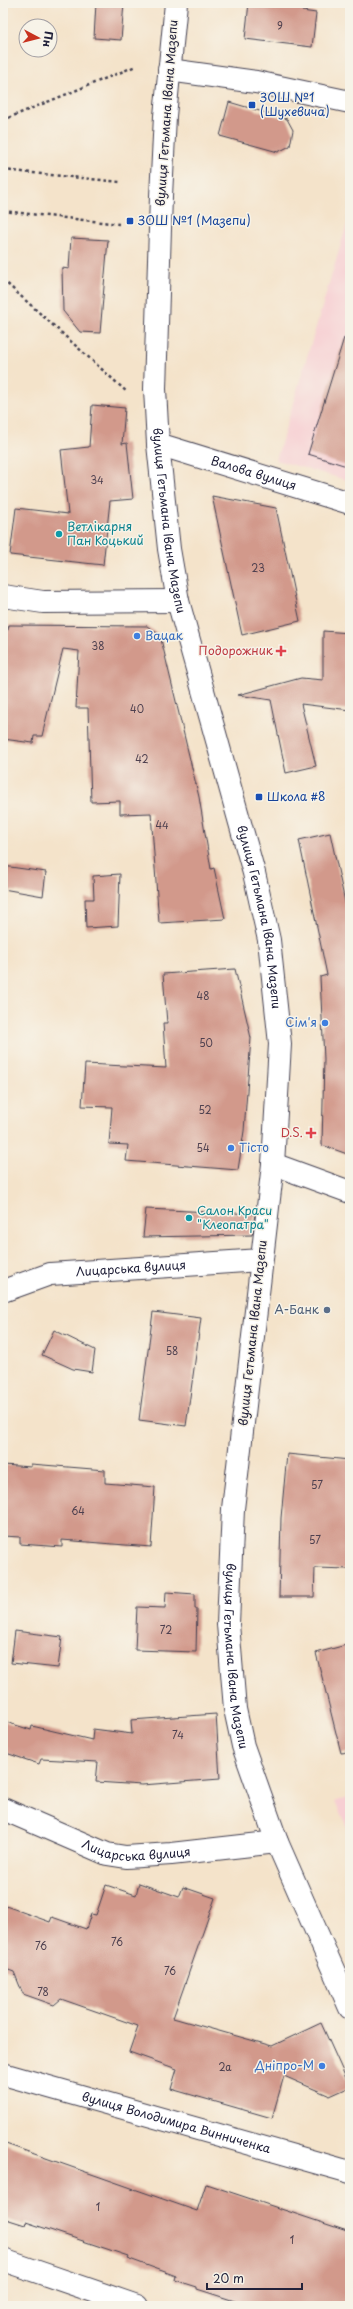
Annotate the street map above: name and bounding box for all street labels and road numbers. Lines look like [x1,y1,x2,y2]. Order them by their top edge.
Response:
street label: вулиця Гетьмана Івана Мазепи [151,19,181,207]
street label: вулиця Гетьмана Івана Мазепи [149,427,191,615]
street label: Валова вулиця [209,451,299,494]
street label: вулиця Гетьмана Івана Мазепи [233,823,286,1010]
street label: вулиця Гетьмана Івана Мазепи [233,1239,271,1427]
street label: Лицарська вулиця [75,1255,187,1280]
street label: вулиця Гетьмана Івана Мазепи [220,1563,253,1750]
street label: Лицарська вулиця [79,1834,191,1865]
street label: вулиця Володимира Винниченка [80,2087,274,2157]

